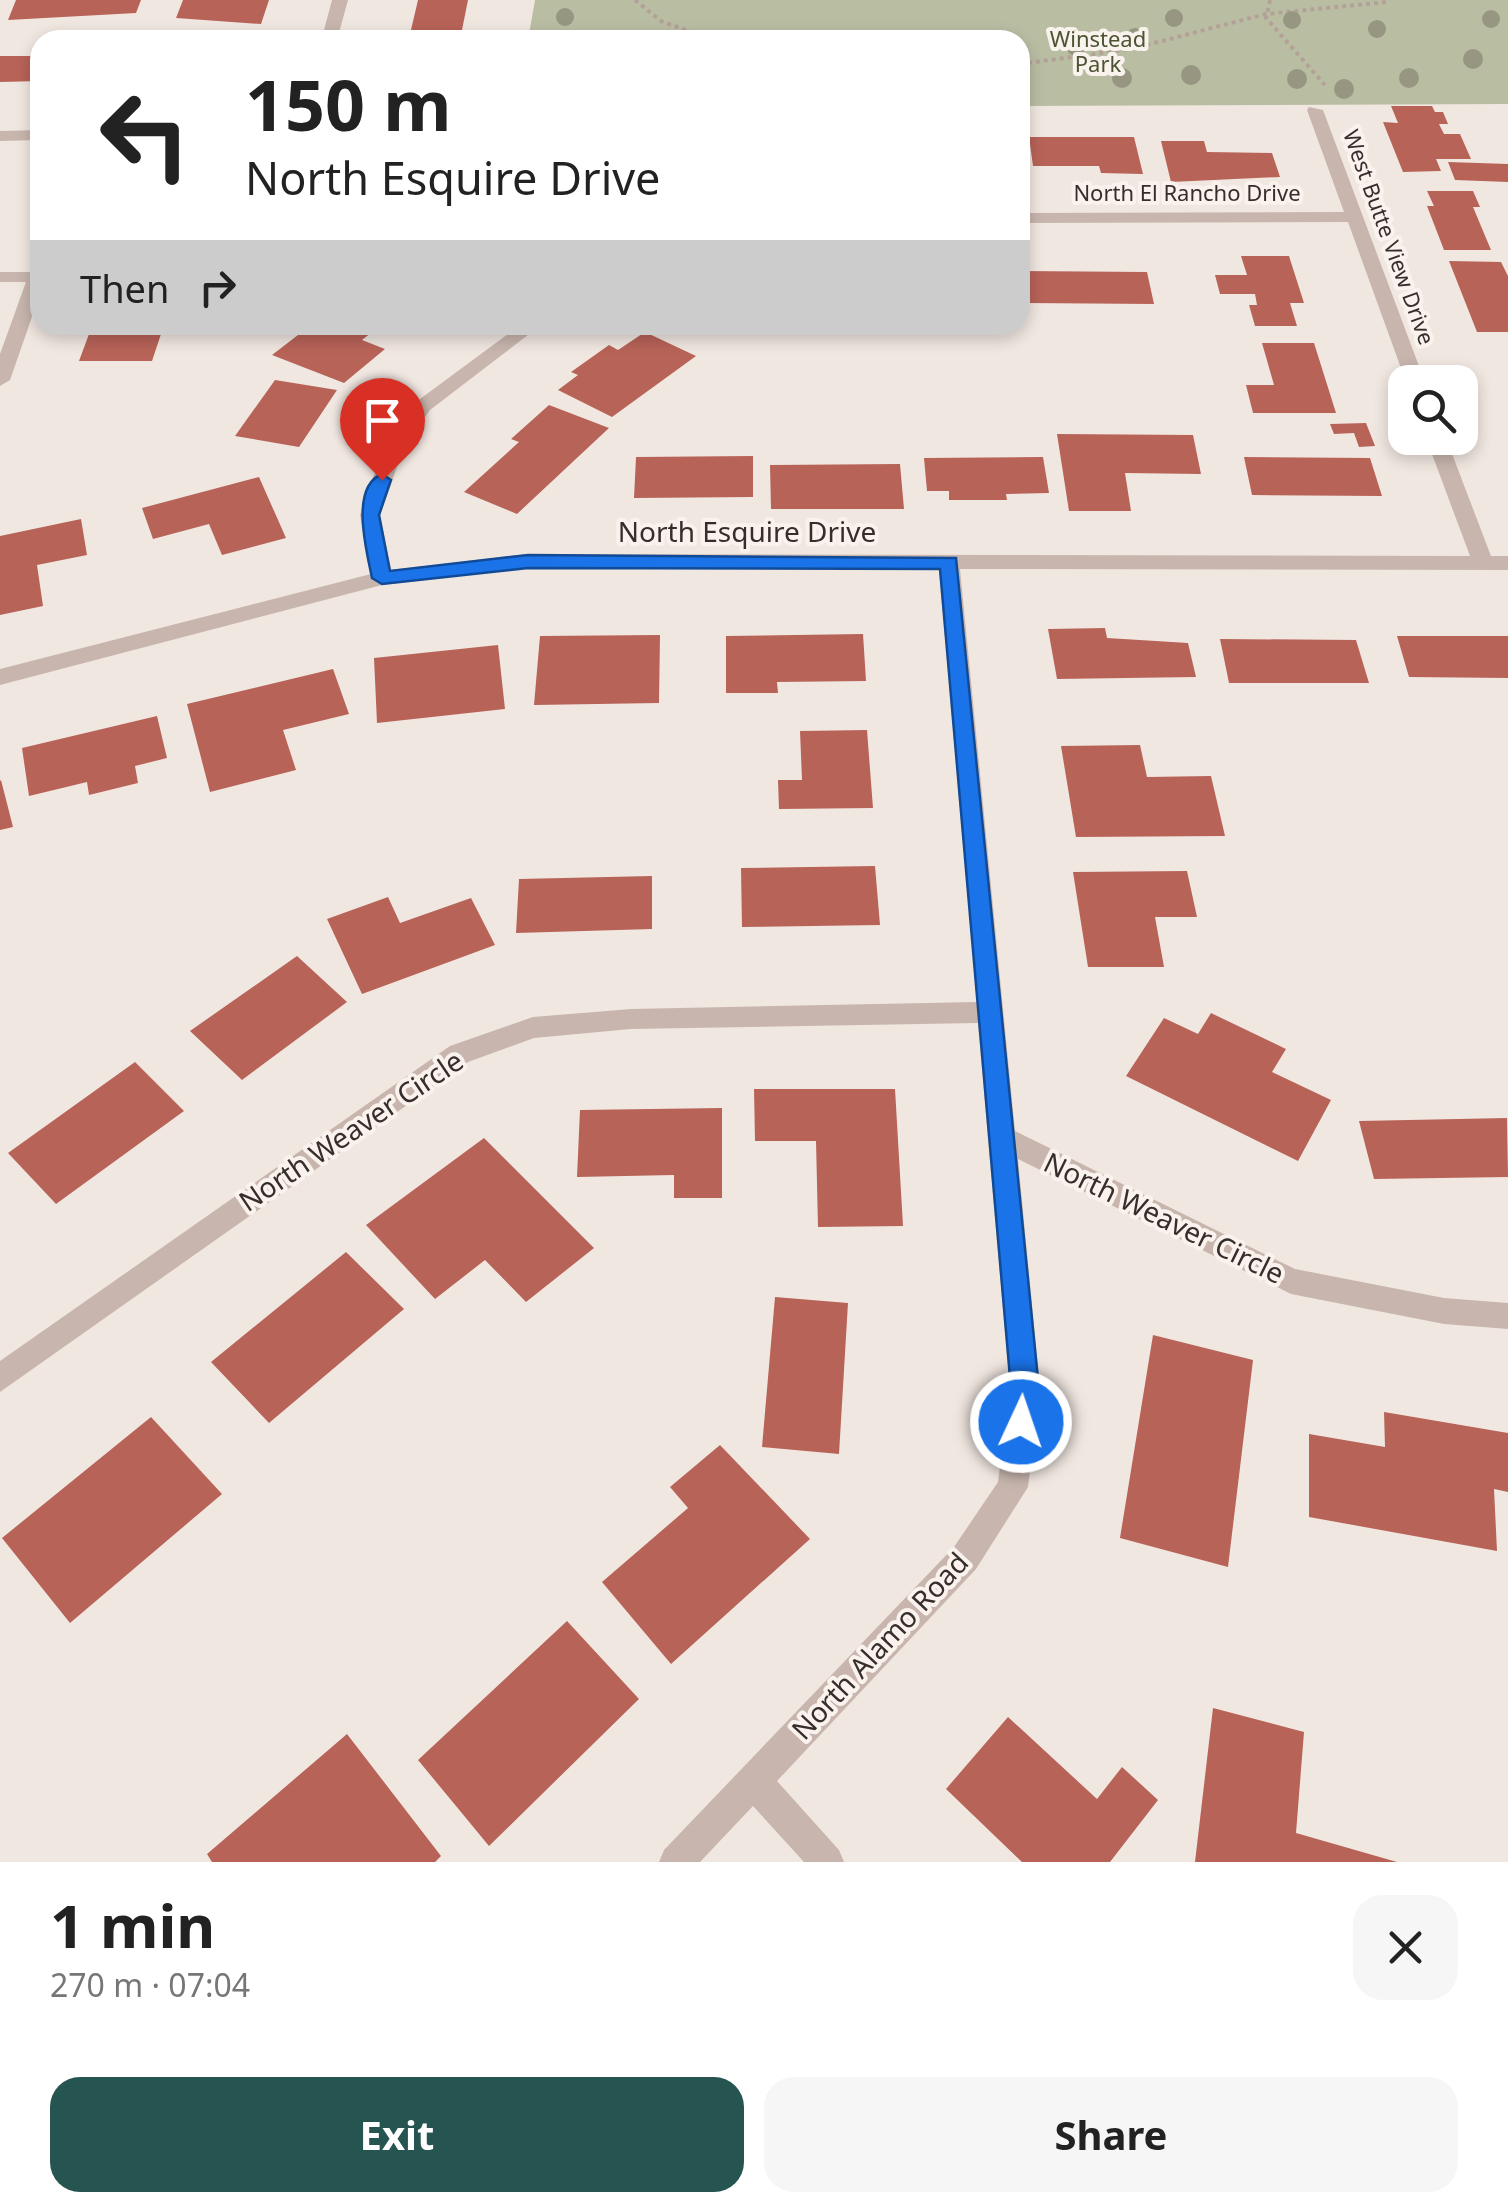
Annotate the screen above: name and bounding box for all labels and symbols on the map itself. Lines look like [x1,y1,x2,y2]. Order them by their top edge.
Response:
park label: Winstead Park [1050,23,1146,78]
street label: West Butte View Drive [1337,125,1443,348]
street label: North El Rancho Drive [1073,177,1301,207]
pin [340,378,425,481]
street label: North Esquire Drive [618,512,876,550]
street label: North Weaver Circle [231,1041,470,1219]
street label: North Weaver Circle [1038,1142,1291,1292]
position arrow [969,1370,1073,1474]
street label: North Alamo Road [783,1544,976,1747]

